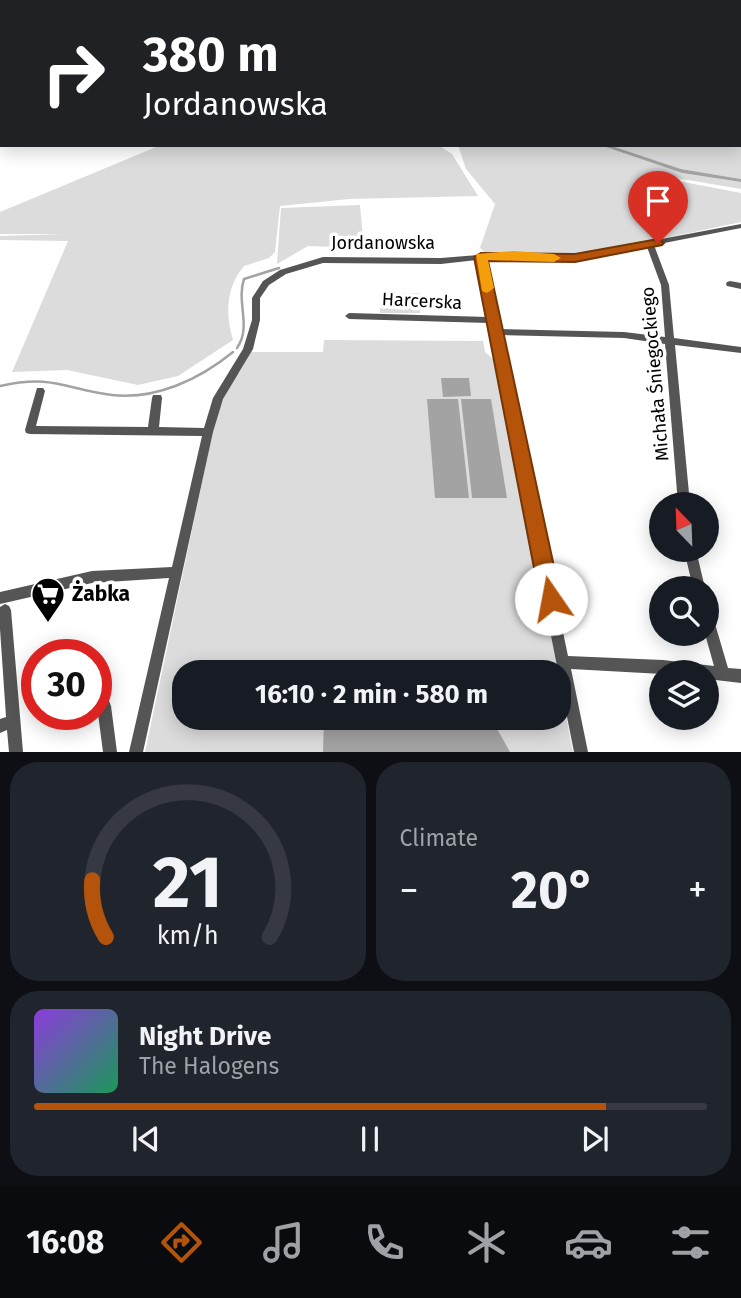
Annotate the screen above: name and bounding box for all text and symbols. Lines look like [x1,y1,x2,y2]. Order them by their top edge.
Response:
text: 380 m [143,25,279,84]
icon: right [28,28,119,119]
text: Jordanowska [143,85,328,123]
pin [628,171,688,243]
icon: arrive [639,182,677,220]
street label: Jordanowska [331,232,435,254]
street label: Michała Śniegockiego [636,286,674,462]
street label: Harcerska [381,288,463,314]
north arrow [649,492,719,562]
map controls [649,492,719,730]
position arrow [514,562,588,636]
supermarket icon: Żabka [29,575,67,624]
button: search [649,576,719,646]
place label: Żabka [72,580,130,607]
speed limit sign: 30 [21,639,112,730]
button: layers [649,660,719,730]
text: 16:10 · 2 min · 580 m [255,679,488,710]
text: Climate [400,824,478,852]
text: 21 [153,840,223,927]
text: 20° [511,859,595,922]
text: − [400,867,419,913]
text: + [688,867,707,913]
text: km/h [157,921,219,951]
text: Night Drive [139,1021,271,1052]
text: The Halogens [139,1052,279,1080]
icon: previous [127,1120,165,1158]
icon: pause [351,1120,389,1158]
icon: next [576,1120,614,1158]
icon: directions [157,1218,206,1267]
icon: music [259,1218,308,1267]
icon: phone [360,1218,409,1267]
icon: climate [462,1218,511,1267]
icon: car [564,1218,613,1267]
icon: filters [666,1218,715,1267]
text: 16:08 [26,1223,104,1261]

